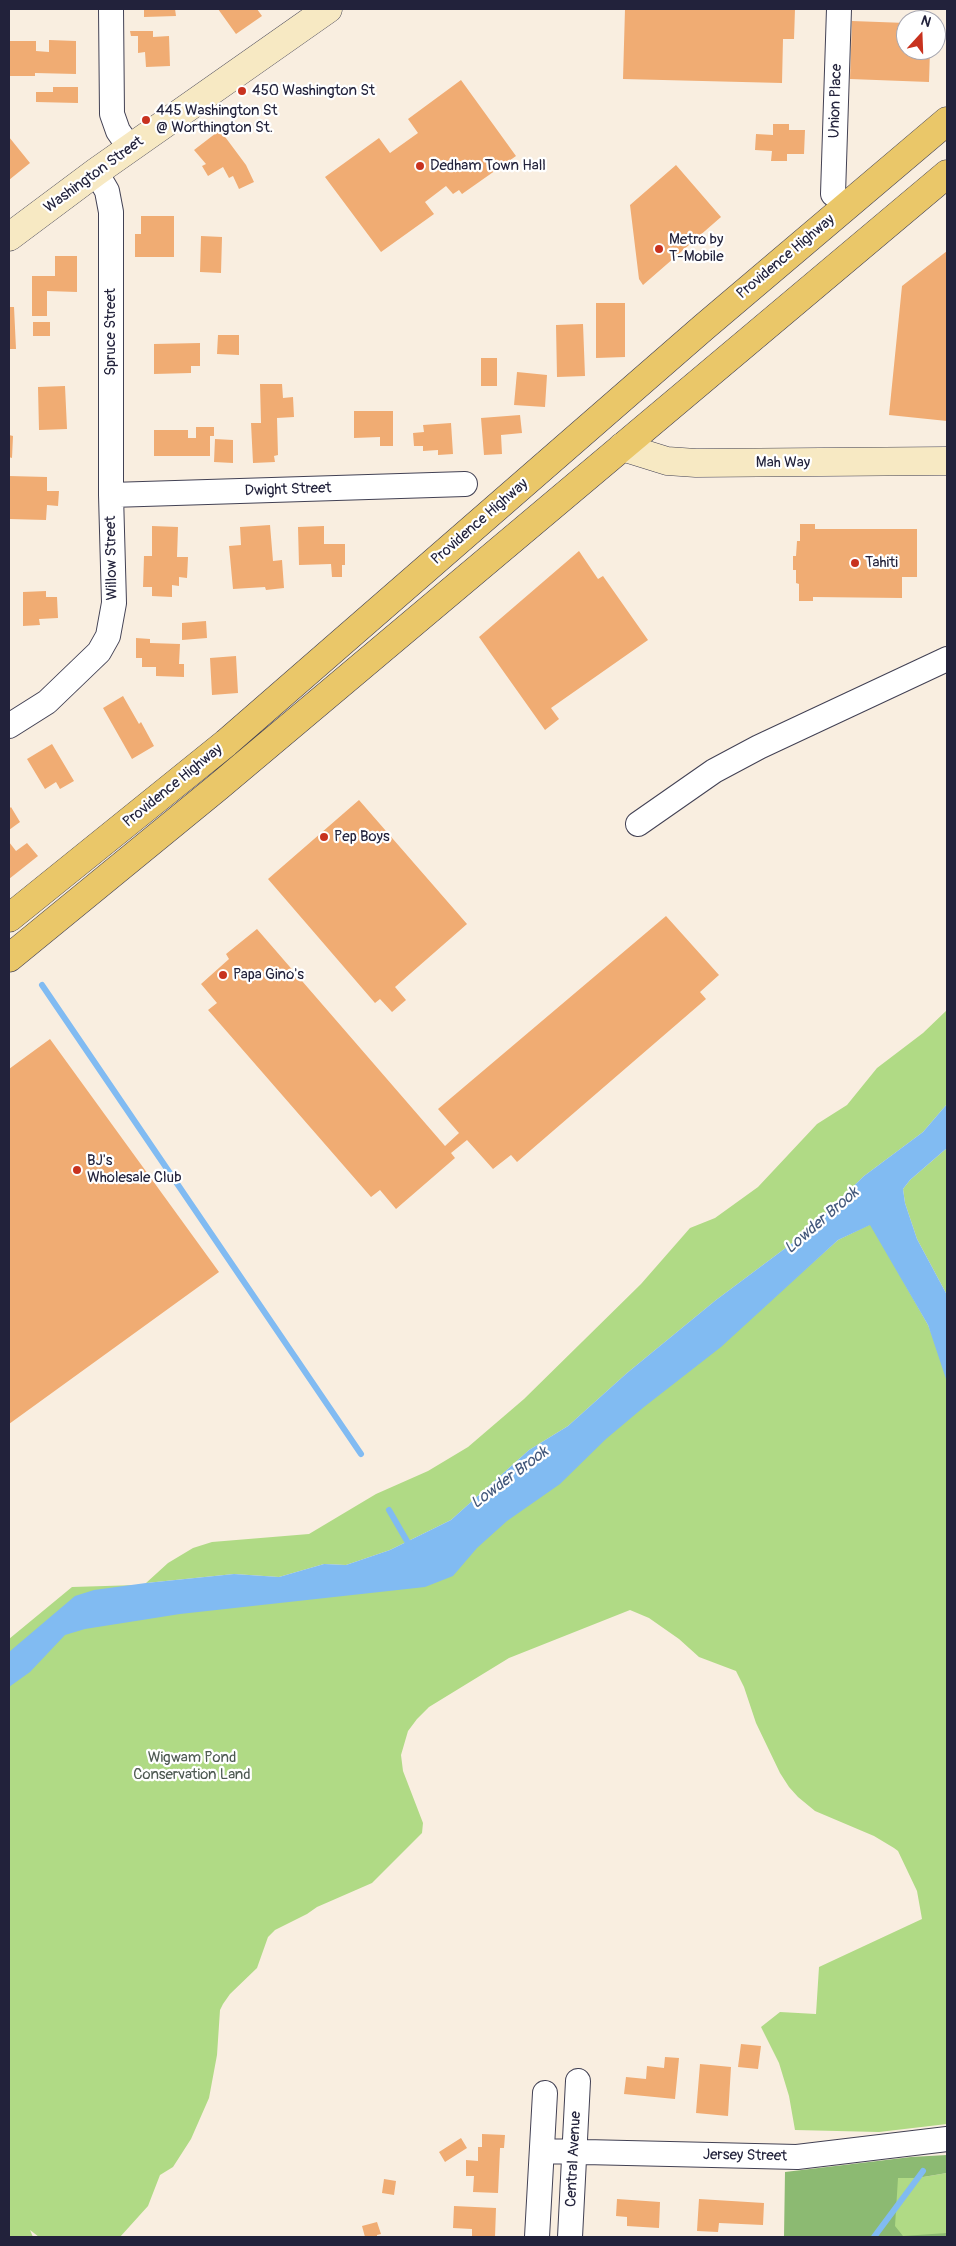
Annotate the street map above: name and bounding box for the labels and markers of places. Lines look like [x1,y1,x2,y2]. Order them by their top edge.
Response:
place label: 450 Washington St [252,82,375,100]
marker: 450 Washington St [236,85,248,97]
place label: 445 Washington St @ Worthington St. [156,102,277,137]
marker: 445 Washington St @ Worthington St. [140,114,152,126]
place label: Dedham Town Hall [430,157,546,175]
marker: Dedham Town Hall [414,160,426,172]
place label: Metro by T-Mobile [669,231,724,266]
marker: Metro by T-Mobile [653,243,665,255]
place label: Tahiti [865,554,898,572]
marker: Tahiti [849,557,861,569]
place label: Pep Boys [334,828,390,846]
marker: Pep Boys [318,831,330,843]
place label: Papa Gino's [233,966,304,984]
marker: Papa Gino's [217,969,229,981]
place label: BJ's Wholesale Club [87,1152,181,1187]
marker: BJ's Wholesale Club [71,1164,83,1176]

